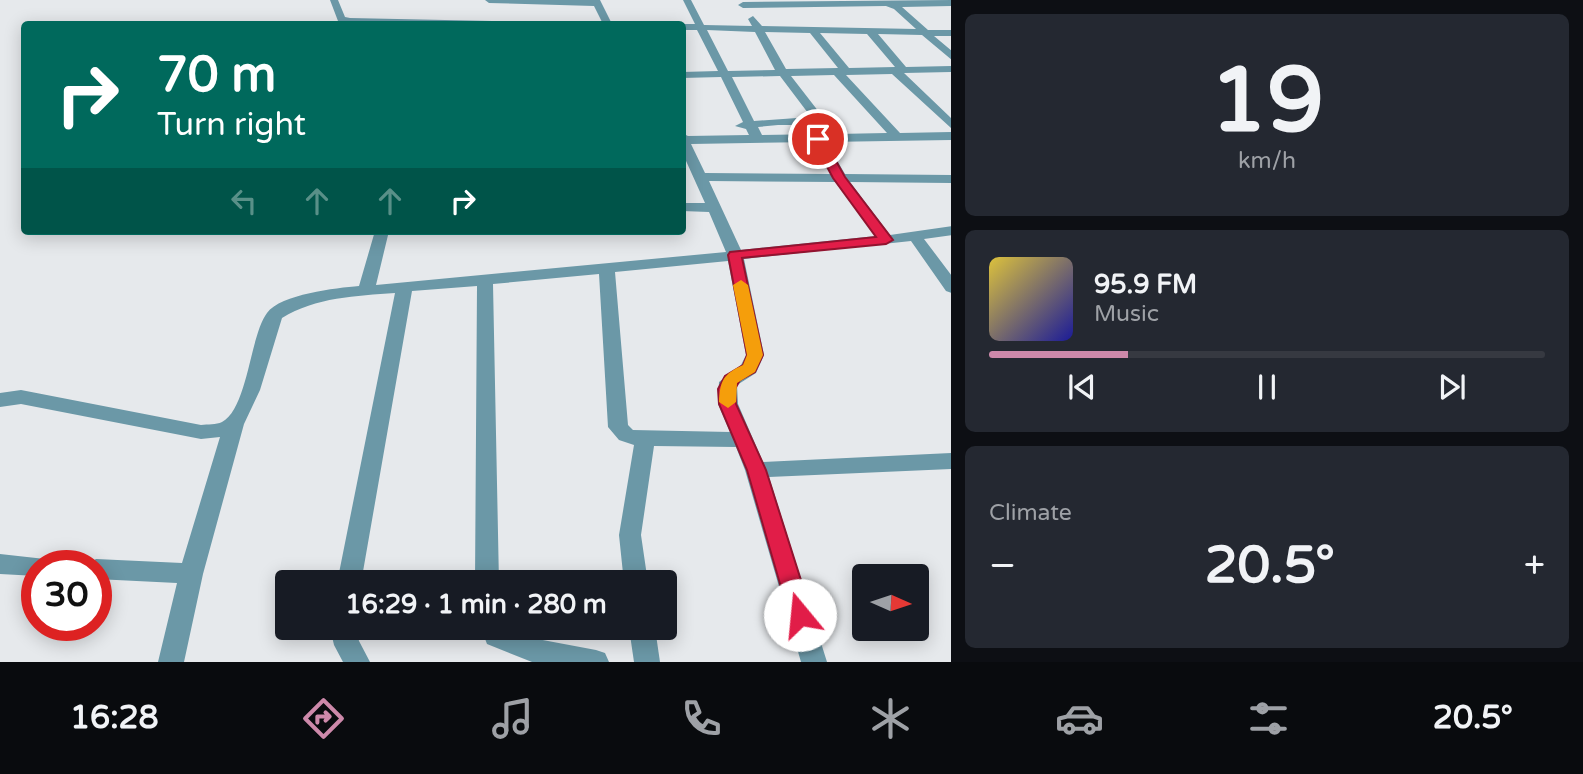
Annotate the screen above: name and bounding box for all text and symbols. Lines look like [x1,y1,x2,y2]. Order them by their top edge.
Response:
text: 70 m [157,46,276,105]
text: 19 [1210,46,1324,156]
icon: right [42,49,133,140]
text: Turn right [157,106,306,144]
pin [788,109,848,169]
icon: arrive [799,120,837,158]
text: km/h [1238,147,1296,175]
icon: left [225,182,263,220]
icon: ahead [298,182,336,220]
icon: ahead [371,182,409,220]
icon: right [444,182,482,220]
text: 95.9 FM [1094,269,1197,300]
text: Music [1094,300,1159,328]
icon: previous [1063,368,1101,406]
icon: pause [1248,368,1286,406]
icon: next [1433,368,1471,406]
text: Climate [989,499,1072,527]
text: 20.5° [1205,534,1335,597]
text: − [989,543,1016,589]
text: + [1524,543,1545,589]
speed limit sign: 30 [21,550,112,641]
north arrow [852,564,929,640]
map controls [852,564,929,641]
position arrow [763,578,837,652]
text: 16:29 · 1 min · 280 m [345,589,607,620]
icon: directions [299,694,348,743]
icon: music [488,694,537,743]
icon: phone [677,694,726,743]
icon: climate [866,694,915,743]
icon: car [1055,694,1104,743]
icon: filters [1244,694,1293,743]
text: 16:28 [70,699,159,737]
text: 20.5° [1433,699,1513,737]

